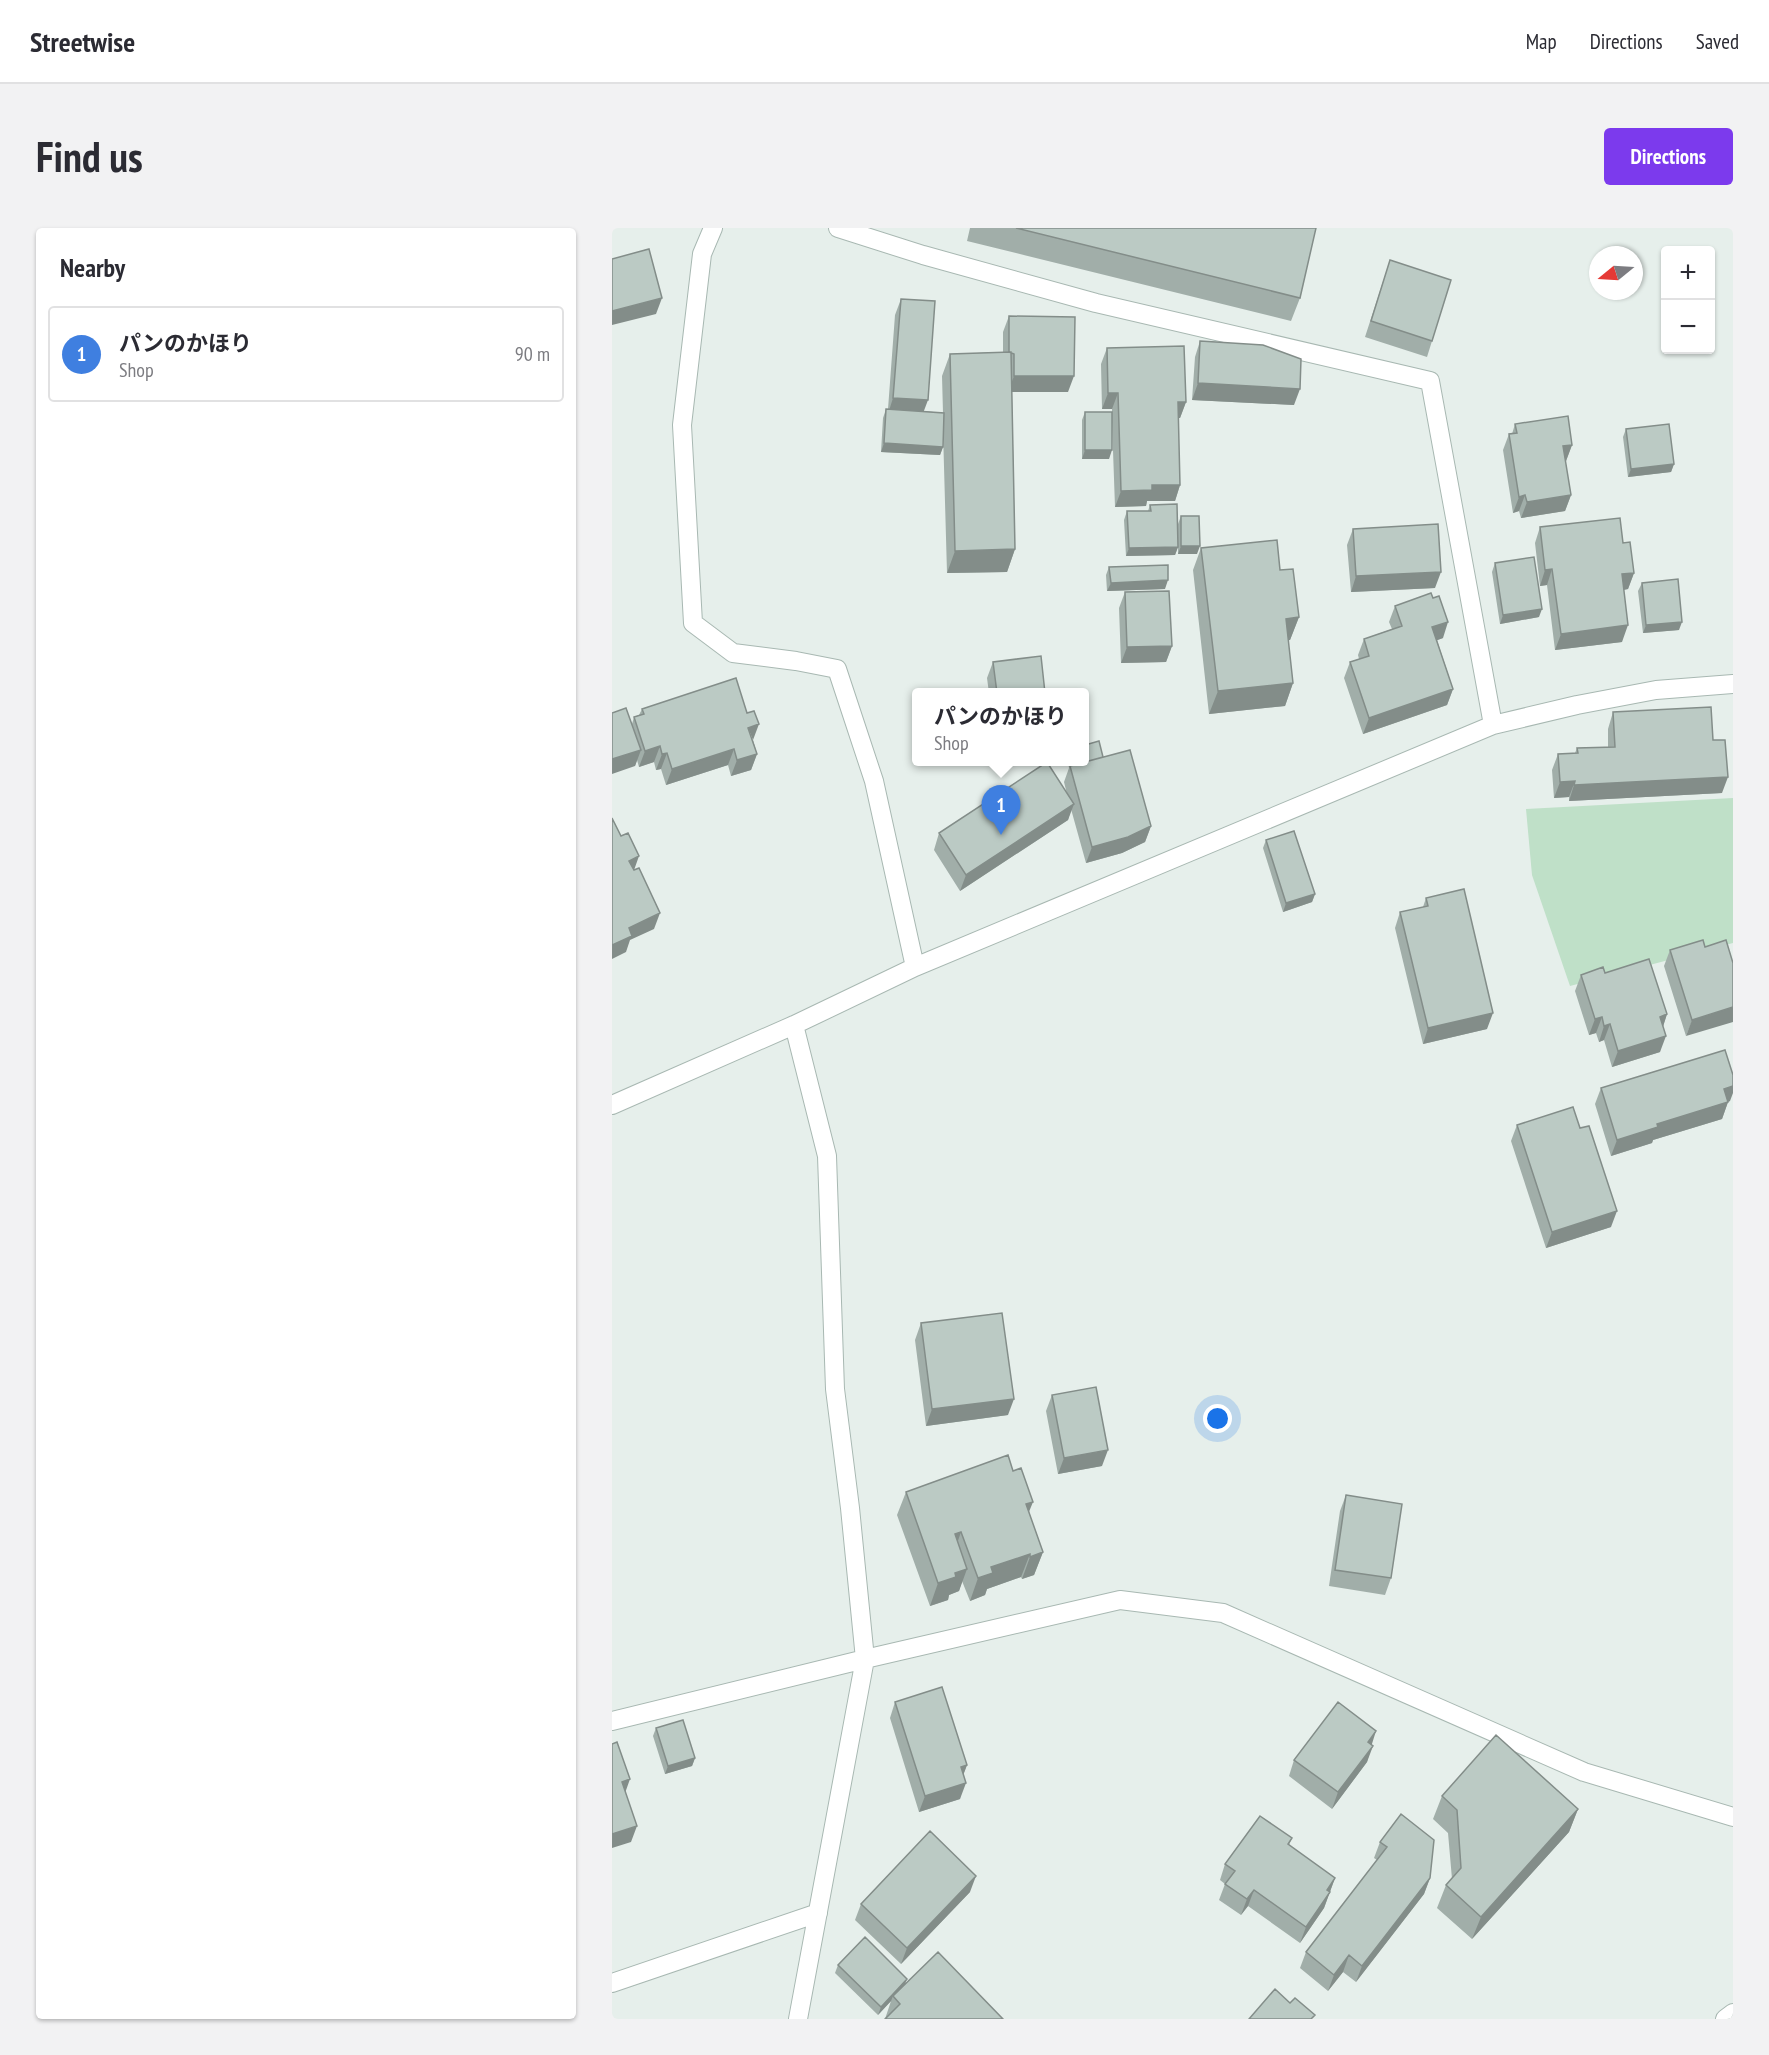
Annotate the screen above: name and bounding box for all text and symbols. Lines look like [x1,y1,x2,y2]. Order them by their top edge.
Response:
text: Streetwise [30,23,135,60]
text: Map [1526,28,1557,55]
text: Directions [1590,28,1663,55]
text: Saved [1696,28,1739,55]
button: Directions [1604,128,1733,185]
text: Find us [36,129,143,184]
north arrow [1589,246,1643,300]
map controls [1661,246,1715,354]
button: + [1661,246,1715,300]
text: Nearby [60,251,125,284]
button: − [1661,300,1715,354]
text: パンのかほり [119,329,252,357]
text: 1 [77,341,86,367]
text: 90 m [515,341,550,367]
text: Shop [119,357,154,383]
popup [912,688,1089,766]
text: パンのかほり [934,702,1067,730]
text: Shop [934,730,969,756]
pin: 1 [982,786,1020,835]
your location [1203,1404,1232,1433]

